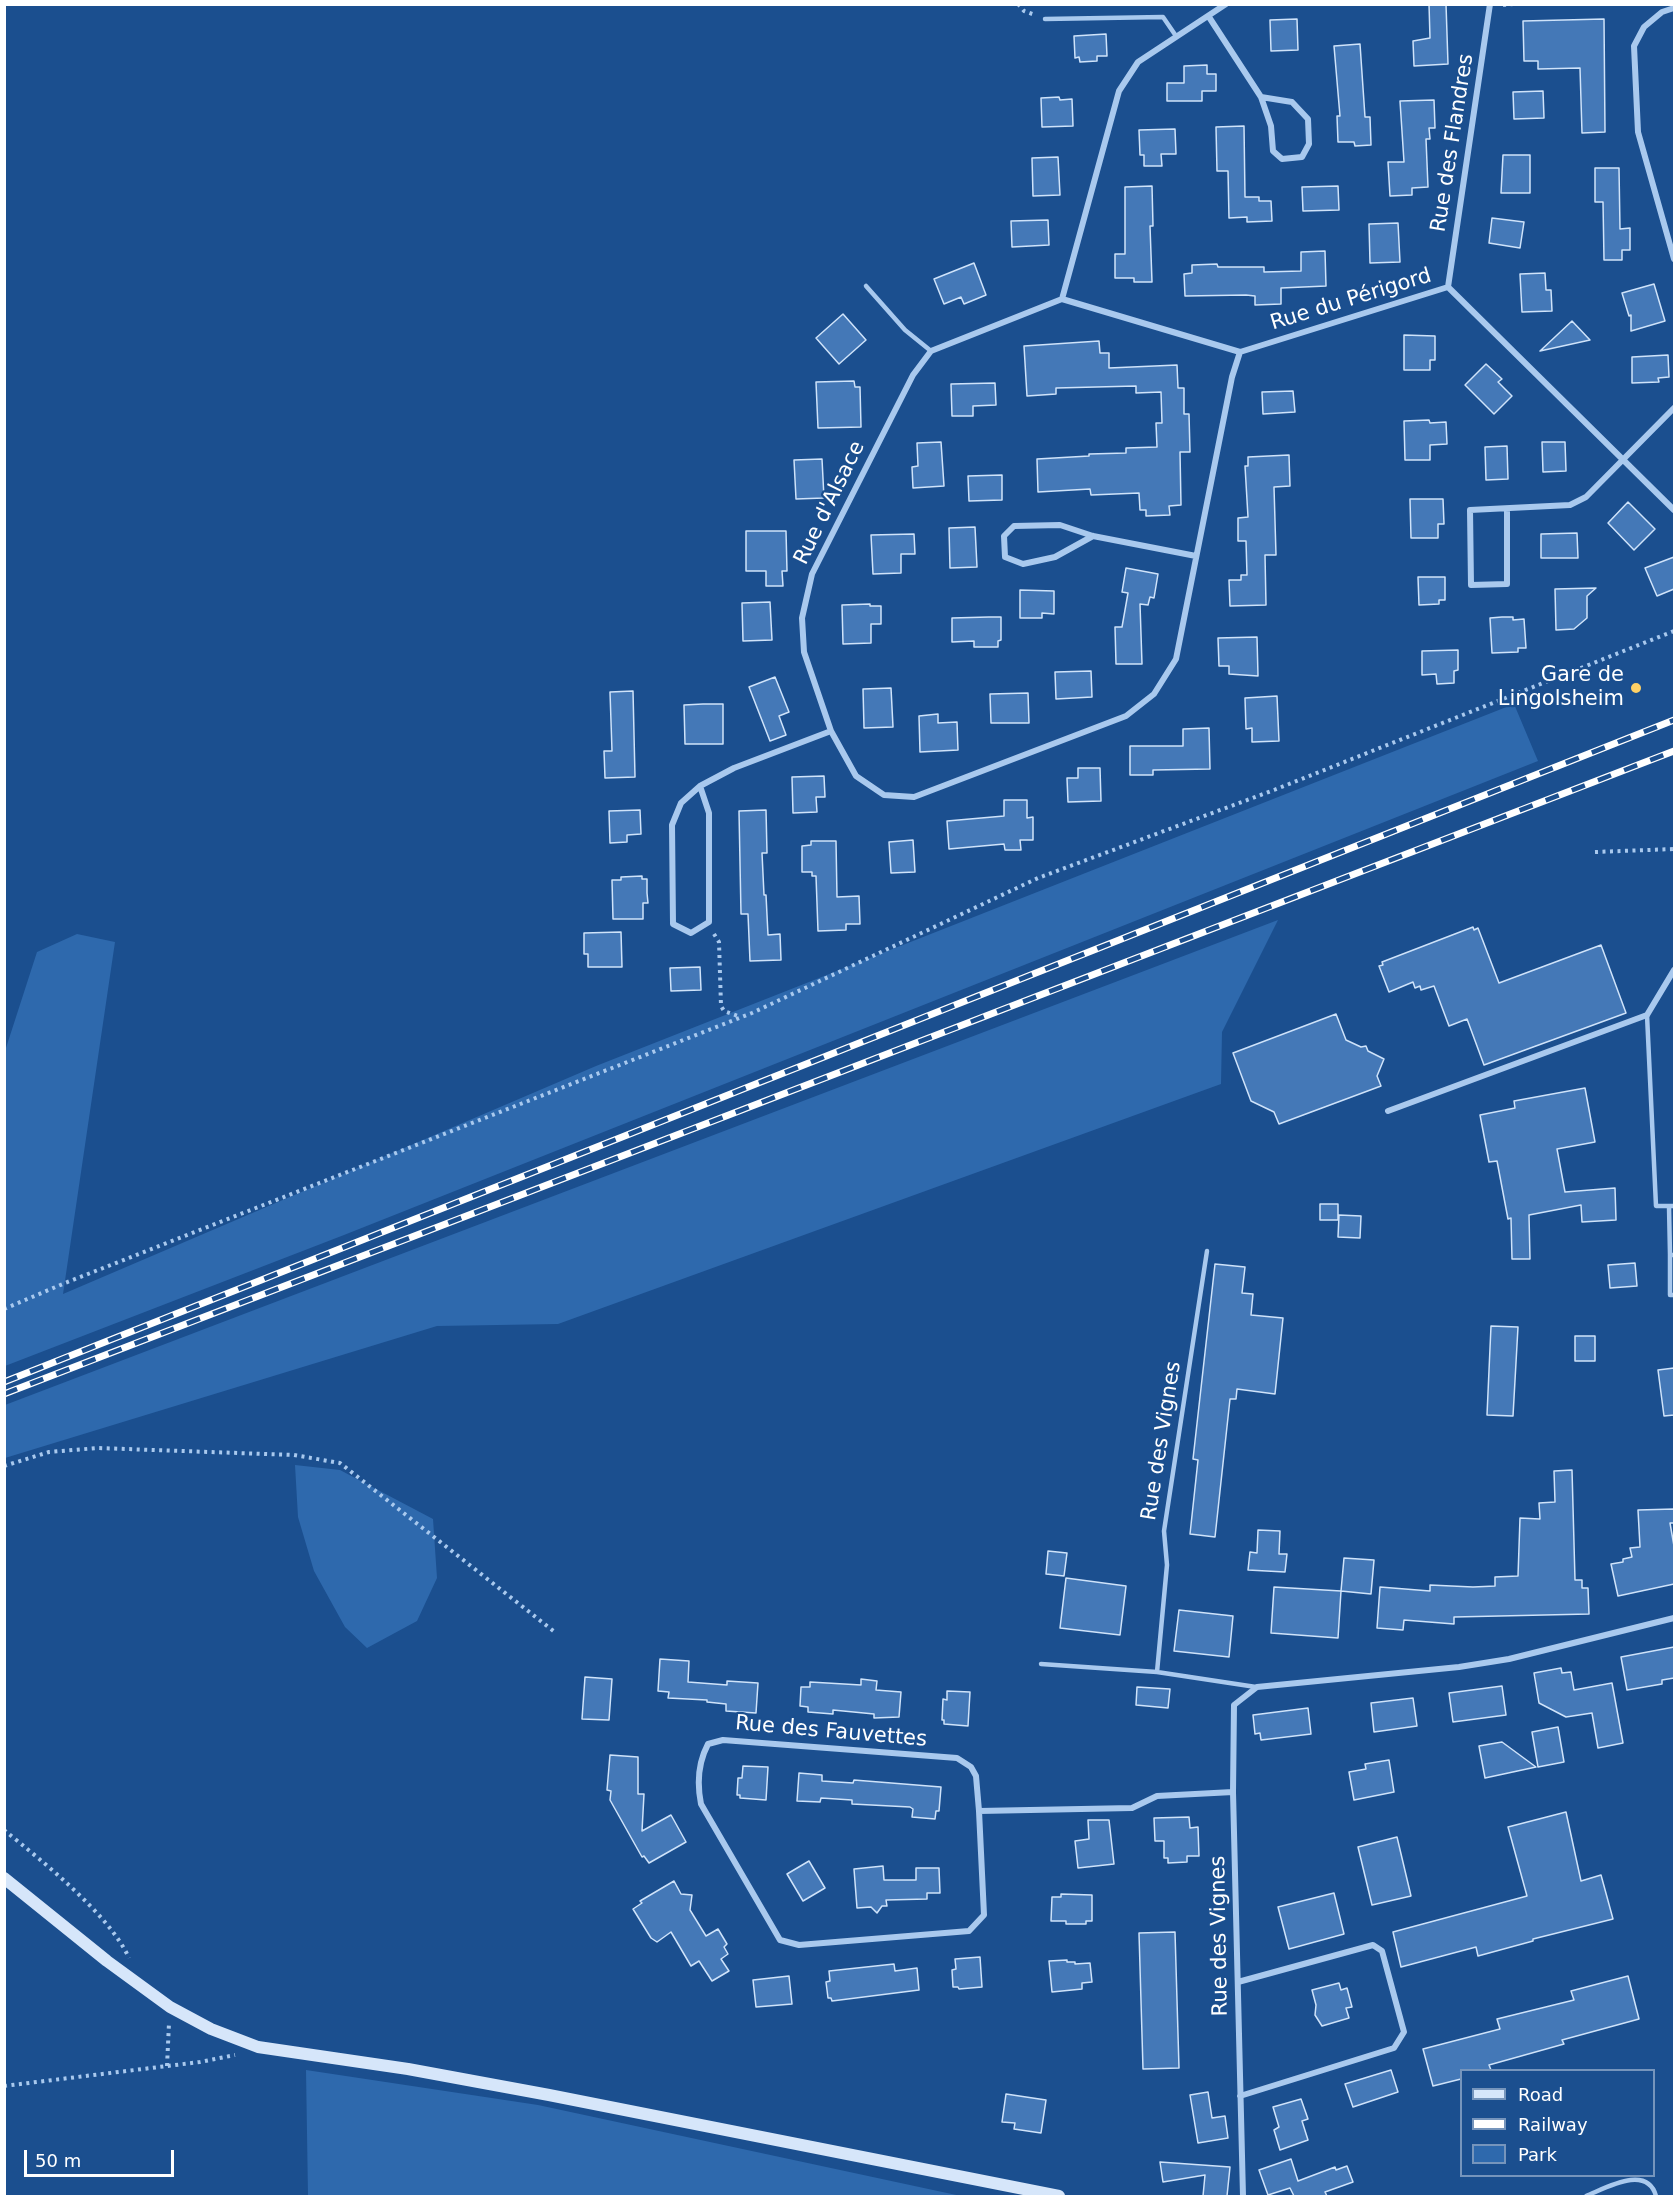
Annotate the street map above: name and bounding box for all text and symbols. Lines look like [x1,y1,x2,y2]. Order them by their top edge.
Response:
street label: Rue des Flandres [1426,52,1480,234]
street label: Rue du Périgord [1267,264,1435,336]
street label: Rue d'Alsace [789,437,871,569]
place label: Gare de Lingolsheim [1498,663,1624,713]
marker: Gare de Lingolsheim [1629,681,1643,695]
street label: Rue des Vignes [1137,1360,1187,1522]
street label: Rue des Fauvettes [734,1711,928,1753]
street label: Rue des Vignes [1206,1855,1234,2017]
legend [1460,2069,1655,2177]
text: Road [1518,2084,1563,2105]
text: Railway [1518,2114,1588,2135]
scale bar [27,2138,177,2176]
text: Park [1518,2144,1557,2165]
text: 50 m [35,2150,81,2171]

